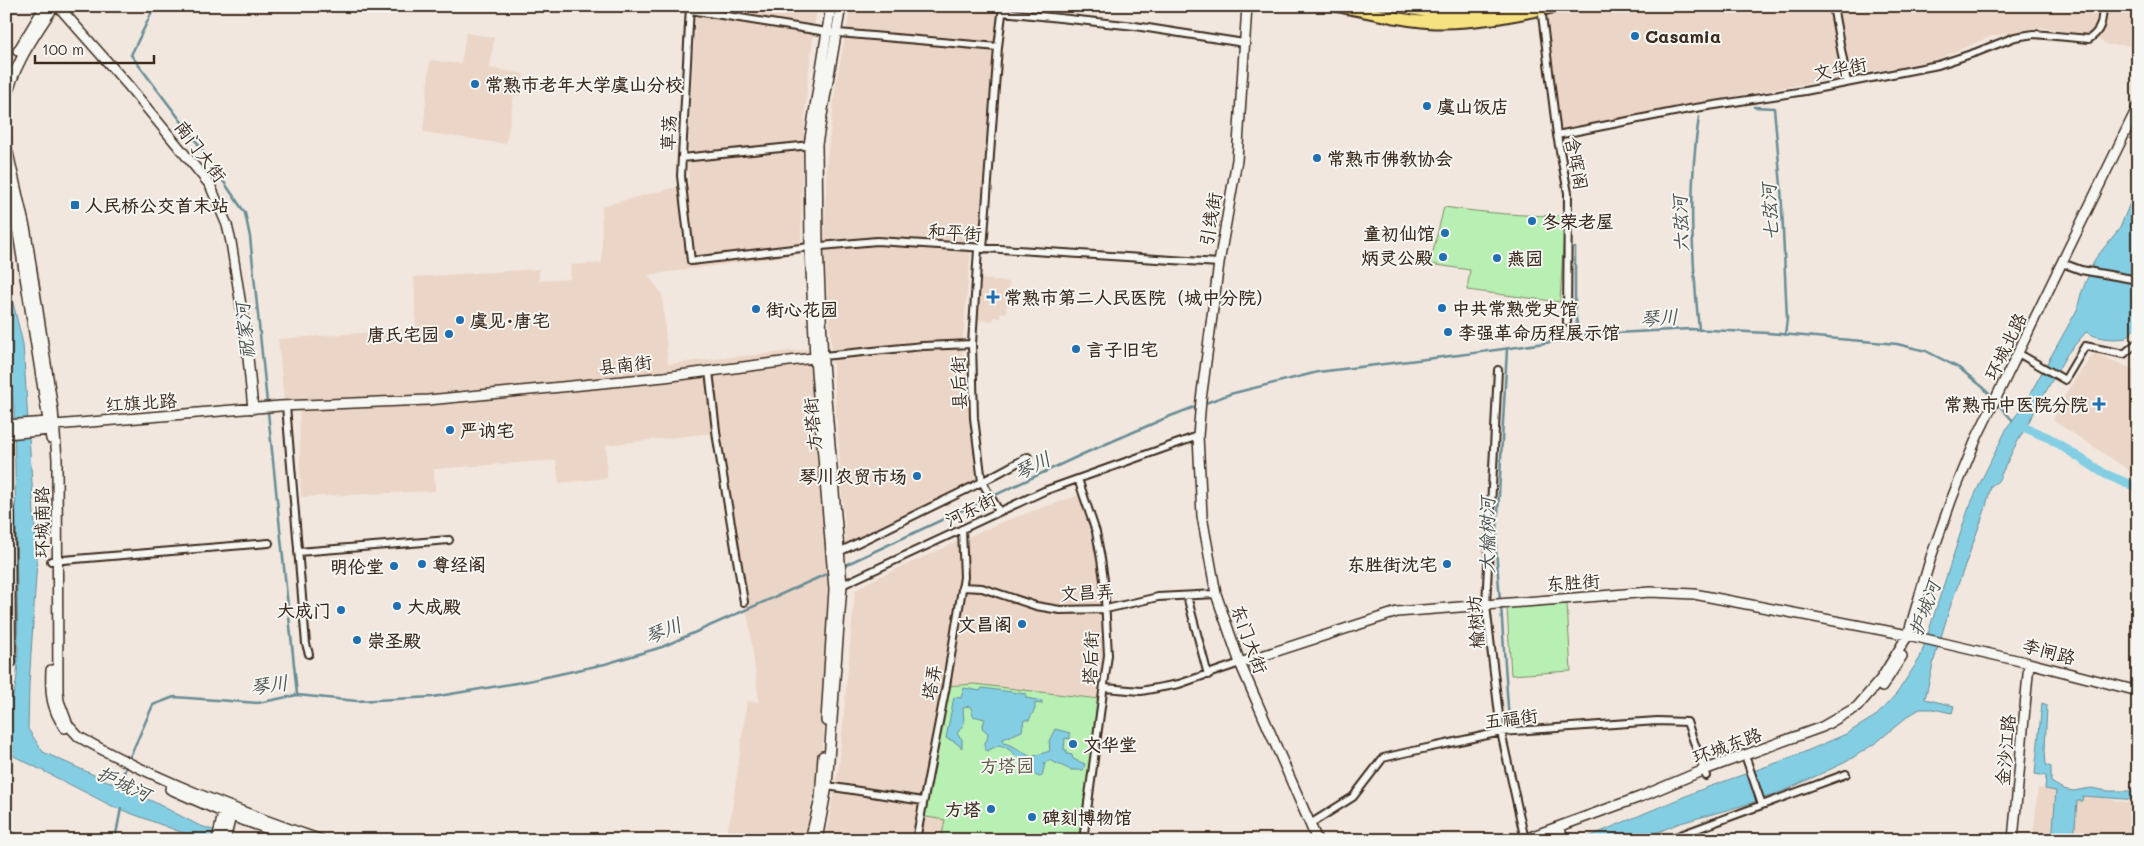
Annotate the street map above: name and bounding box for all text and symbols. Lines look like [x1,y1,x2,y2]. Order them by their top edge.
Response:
place label: Casamia [1645,24,1721,48]
marker: Casamia [1629,30,1641,42]
scale bar [35,32,154,64]
text: 100 m [42,39,84,59]
street label: 文华街 [1811,51,1869,85]
place label: 常熟市老年大学虞山分校 [485,72,683,96]
marker: 常熟市老年大学虞山分校 [469,78,481,90]
place label: 虞山饭店 [1437,94,1509,118]
marker: 虞山饭店 [1421,100,1433,112]
street label: 草荡 [655,114,681,152]
street label: 南门大街 [170,115,232,187]
street label: 含晖阁 [1560,134,1594,192]
place label: 常熟市佛教协会 [1327,146,1453,170]
marker: 常熟市佛教协会 [1311,152,1323,164]
water label: 七弦河 [1755,180,1783,241]
street label: 引线街 [1193,190,1227,248]
water label: 六弦河 [1666,192,1694,253]
place label: 人民桥公交首末站 [85,193,229,217]
marker: 人民桥公交首末站 [69,199,81,211]
place label: 冬荣老屋 [1542,209,1614,233]
marker: 冬荣老屋 [1526,215,1538,227]
street label: 和平街 [927,218,983,246]
place label: 童初仙馆 [1363,221,1435,245]
marker: 童初仙馆 [1439,227,1451,239]
place label: 炳灵公殿 [1361,245,1433,269]
place label: 燕园 [1507,246,1543,270]
marker: 炳灵公殿 [1437,251,1449,263]
marker: 燕园 [1491,252,1503,264]
place label: 常熟市第二人民医院（城中分院） [1004,285,1274,309]
marker: 常熟市第二人民医院（城中分院） [986,290,1000,304]
place label: 中共常熟党史馆 [1452,296,1578,320]
place label: 街心花园 [766,297,838,321]
water label: 祝家河 [228,298,259,361]
marker: 中共常熟党史馆 [1436,302,1448,314]
marker: 街心花园 [750,303,762,315]
water label: 琴川 [1639,303,1680,330]
place label: 虞见·唐宅 [470,308,550,332]
street label: 环城北路 [1978,308,2032,384]
marker: 虞见·唐宅 [454,314,466,326]
place label: 李强革命历程展示馆 [1458,320,1620,344]
place label: 唐氏宅园 [367,322,439,346]
marker: 李强革命历程展示馆 [1442,326,1454,338]
marker: 唐氏宅园 [443,328,455,340]
place label: 言子旧宅 [1086,337,1158,361]
marker: 言子旧宅 [1070,343,1082,355]
street label: 县南街 [597,349,653,379]
street label: 县后街 [945,356,971,410]
street label: 红旗北路 [104,388,178,416]
place label: 常熟市中医院分院 [1944,392,2088,416]
street label: 方塔街 [798,396,826,452]
marker: 常熟市中医院分院 [2092,397,2106,411]
place label: 严讷宅 [460,418,514,442]
marker: 严讷宅 [444,424,456,436]
water label: 琴川 [1009,445,1055,484]
place label: 琴川农贸市场 [799,464,907,488]
marker: 琴川农贸市场 [911,470,923,482]
street label: 环城南路 [29,486,53,558]
street label: 河东街 [940,486,1000,532]
water label: 大榆树河 [1474,494,1499,573]
place label: 尊经阁 [432,552,486,576]
place label: 东胜街沈宅 [1347,552,1437,576]
place label: 明伦堂 [330,554,384,578]
marker: 尊经阁 [416,558,428,570]
marker: 东胜街沈宅 [1441,558,1453,570]
marker: 明伦堂 [388,560,400,572]
street label: 东胜街 [1545,568,1601,596]
water label: 护城河 [1903,574,1947,639]
street label: 文昌弄 [1059,579,1115,605]
place label: 大成殿 [407,594,461,618]
street label: 榆树坊 [1461,594,1489,650]
place label: 大成门 [277,598,331,622]
marker: 大成殿 [391,600,403,612]
street label: 东门大街 [1226,601,1274,677]
marker: 大成门 [335,604,347,616]
water label: 琴川 [641,611,686,648]
place label: 文昌阁 [958,612,1012,636]
marker: 文昌阁 [1016,618,1028,630]
place label: 崇圣殿 [367,628,421,652]
street label: 塔后街 [1077,631,1103,685]
street label: 李闸路 [2020,632,2078,670]
marker: 崇圣殿 [351,634,363,646]
street label: 塔弄 [916,662,946,702]
water label: 琴川 [249,669,290,699]
street label: 五福街 [1483,703,1539,733]
street label: 金沙江路 [1990,713,2020,787]
street label: 环城东路 [1689,721,1765,769]
place label: 文华堂 [1083,732,1137,756]
marker: 文华堂 [1067,738,1079,750]
park label: 方塔园 [980,753,1034,777]
water label: 护城河 [93,760,158,808]
place label: 方塔 [945,797,981,821]
marker: 方塔 [985,803,997,815]
place label: 碑刻博物馆 [1042,805,1132,829]
marker: 碑刻博物馆 [1026,811,1038,823]

